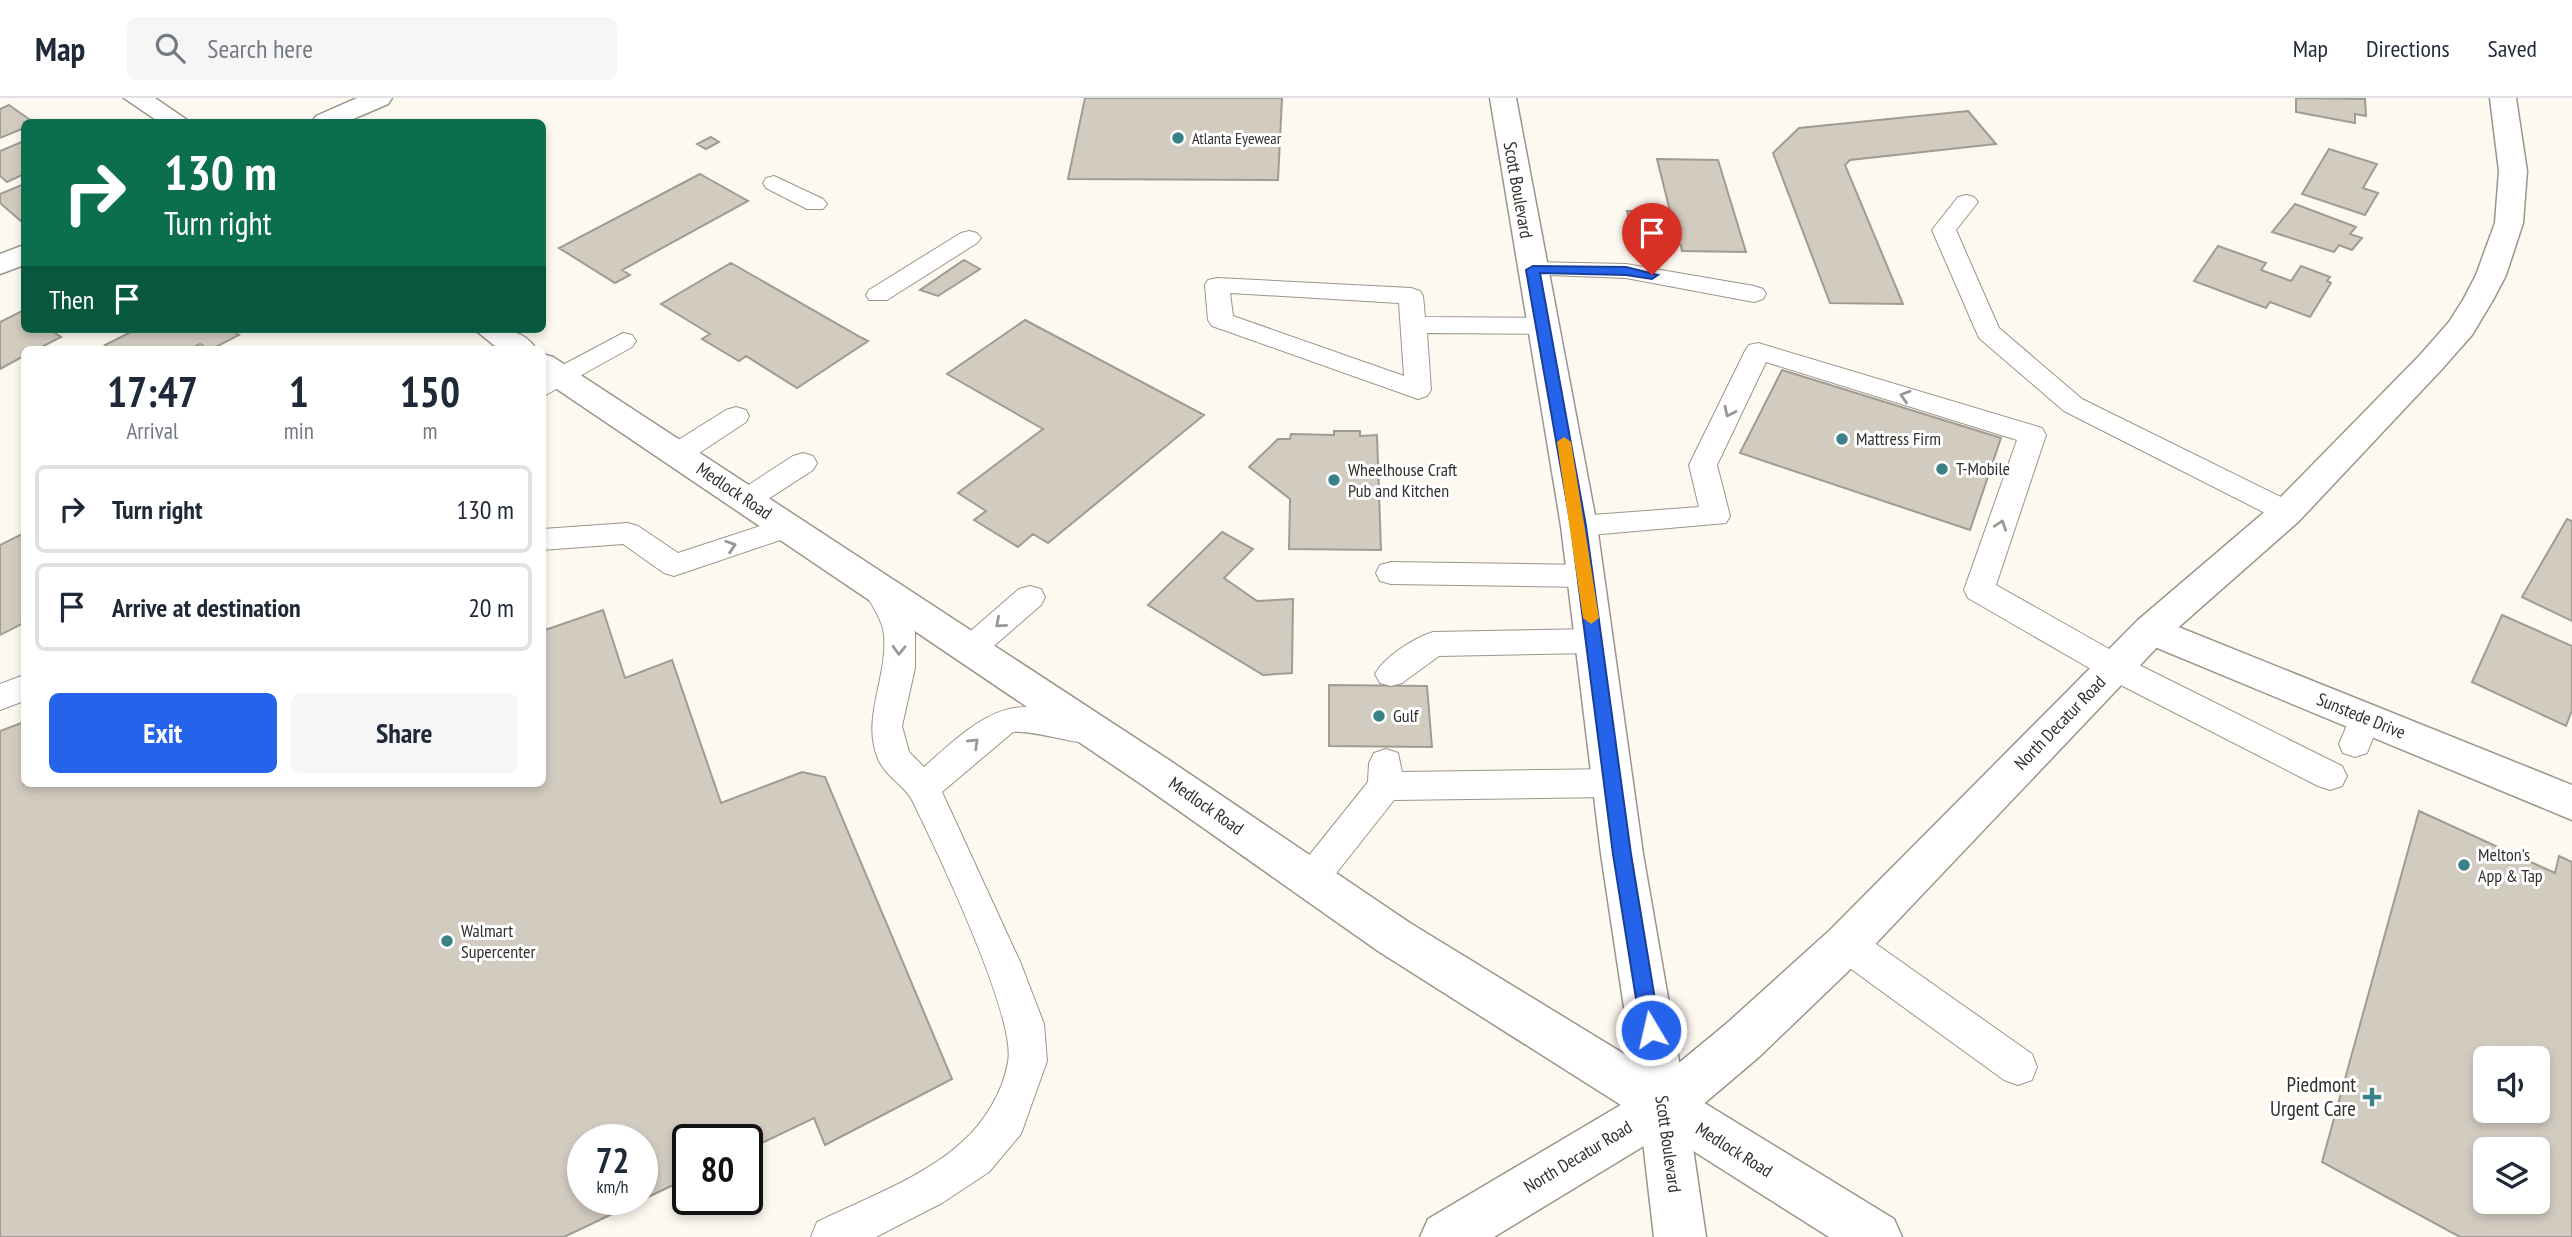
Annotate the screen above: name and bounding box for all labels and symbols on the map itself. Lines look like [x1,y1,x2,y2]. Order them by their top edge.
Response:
place label: Atlanta Eyewear [1192,128,1282,148]
marker: Atlanta Eyewear [1170,130,1186,146]
street label: Scott Boulevard [1499,140,1538,240]
pin [1622,203,1682,275]
one-way arrow [1900,390,1912,405]
one-way arrow [1723,405,1737,417]
place label: Mattress Firm [1856,427,1941,450]
marker: Mattress Firm [1834,431,1850,447]
street label: Medlock Road [692,457,776,524]
place label: T-Mobile [1956,457,2010,480]
place label: Wheelhouse Craft Pub and Kitchen [1348,458,1457,502]
marker: T-Mobile [1934,461,1950,477]
marker: Wheelhouse Craft Pub and Kitchen [1326,472,1342,488]
one-way arrow [1993,520,2007,532]
one-way arrow [725,540,737,555]
one-way arrow [995,615,1008,627]
one-way arrow [892,645,907,656]
street label: North Decatur Road [2009,671,2110,775]
street label: Sunstede Drive [2314,687,2409,744]
place label: Gulf [1393,704,1420,727]
marker: Gulf [1371,708,1387,724]
one-way arrow [966,739,979,752]
street label: Medlock Road [1164,771,1248,840]
place label: Melton's App & Tap [2478,843,2543,887]
marker: Melton's App & Tap [2456,857,2472,873]
place label: Walmart Supercenter [461,919,535,963]
marker: Walmart Supercenter [439,933,455,949]
position arrow [1614,993,1688,1067]
place label: Piedmont Urgent Care [2270,1071,2356,1122]
marker: Piedmont Urgent Care [2362,1087,2382,1107]
street label: Scott Boulevard [1650,1094,1687,1194]
street label: North Decatur Road [1519,1115,1636,1198]
street label: Medlock Road [1692,1117,1777,1182]
speed limit sign: 80 [672,1124,763,1215]

